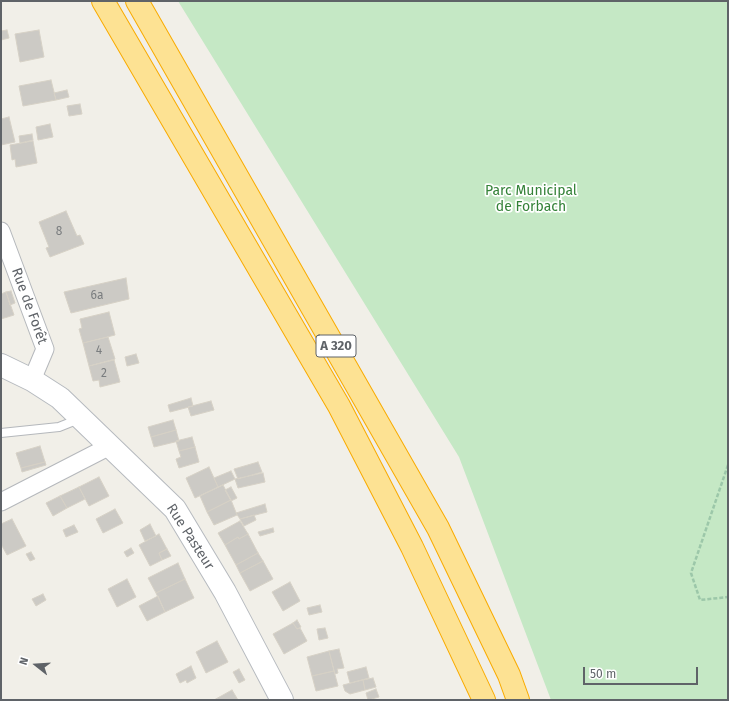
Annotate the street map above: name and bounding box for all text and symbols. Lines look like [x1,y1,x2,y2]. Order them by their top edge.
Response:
park label: Parc Municipal de Forbach [485,183,577,216]
house number: 8 [56,225,62,239]
street label: Rue de Forêt [7,266,51,346]
house number: 6a [91,289,103,303]
road number: A 320 [316,335,356,357]
house number: 4 [96,344,102,358]
house number: 2 [101,367,107,381]
street label: Rue Pasteur [162,501,218,573]
north arrow [16,645,56,685]
text: N [17,656,31,667]
scale bar [585,659,700,685]
text: 50 m [590,667,616,681]

